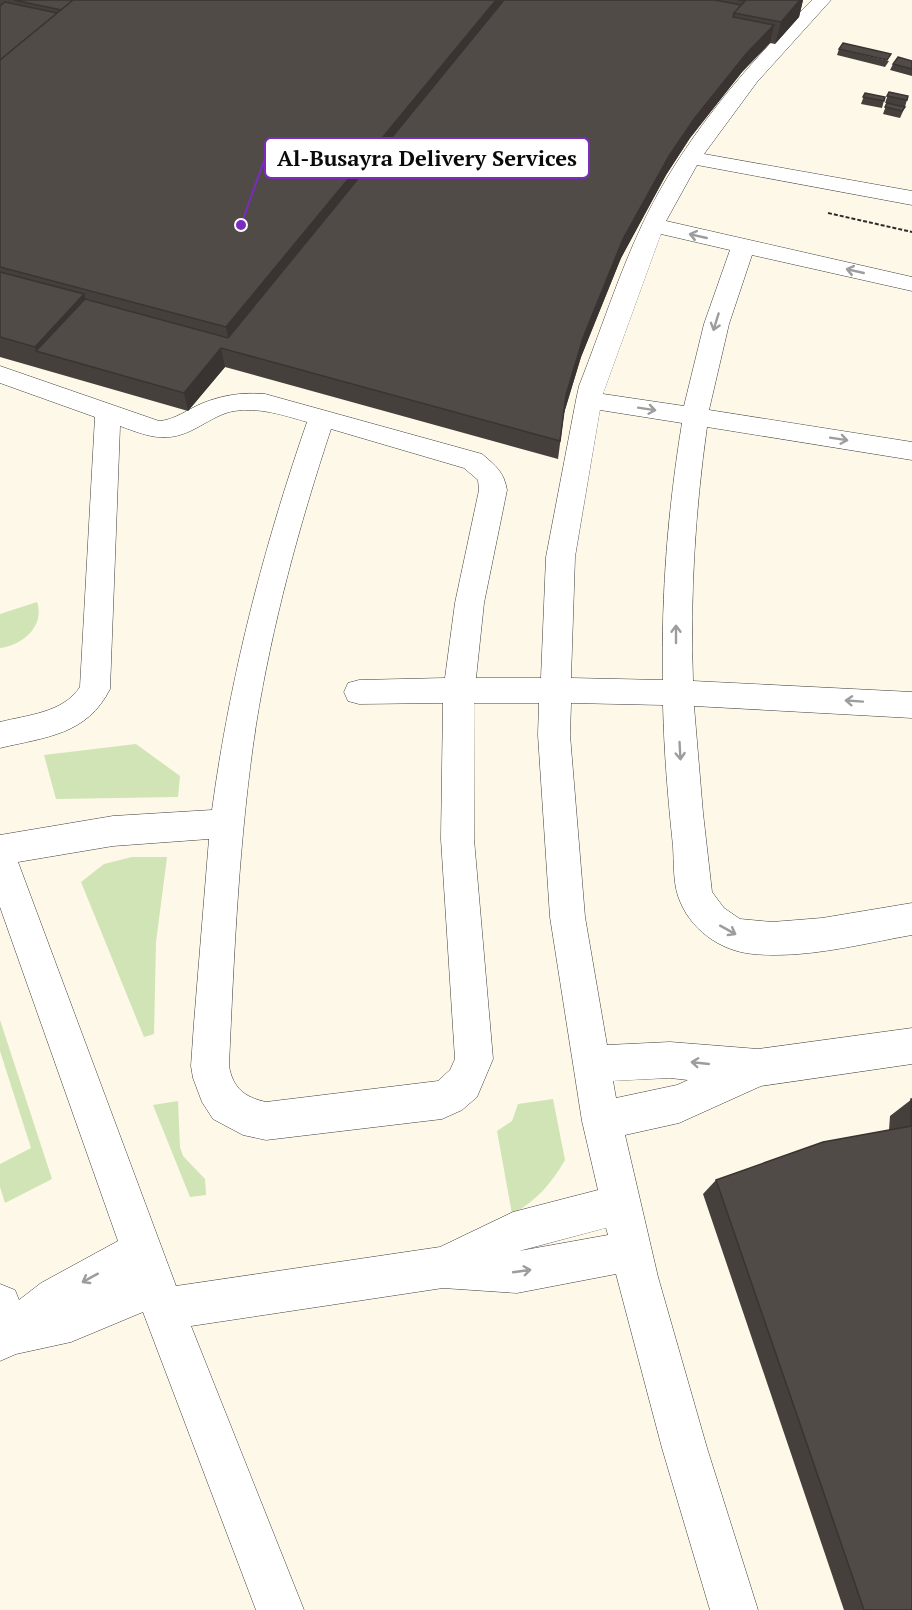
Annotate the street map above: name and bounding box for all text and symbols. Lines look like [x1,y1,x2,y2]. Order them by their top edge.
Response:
callout: Al-Busayra Delivery Services [265,138,589,178]
text: Al-Busayra Delivery Services [277,143,577,172]
one-way arrow [689,229,708,241]
one-way arrow [846,265,865,276]
one-way arrow [710,312,721,331]
one-way arrow [636,403,656,414]
one-way arrow [829,434,849,445]
one-way arrow [670,624,682,644]
one-way arrow [844,695,864,706]
one-way arrow [675,740,686,760]
one-way arrow [719,924,736,936]
one-way arrow [690,1057,710,1068]
one-way arrow [512,1265,532,1276]
one-way arrow [82,1272,99,1284]

